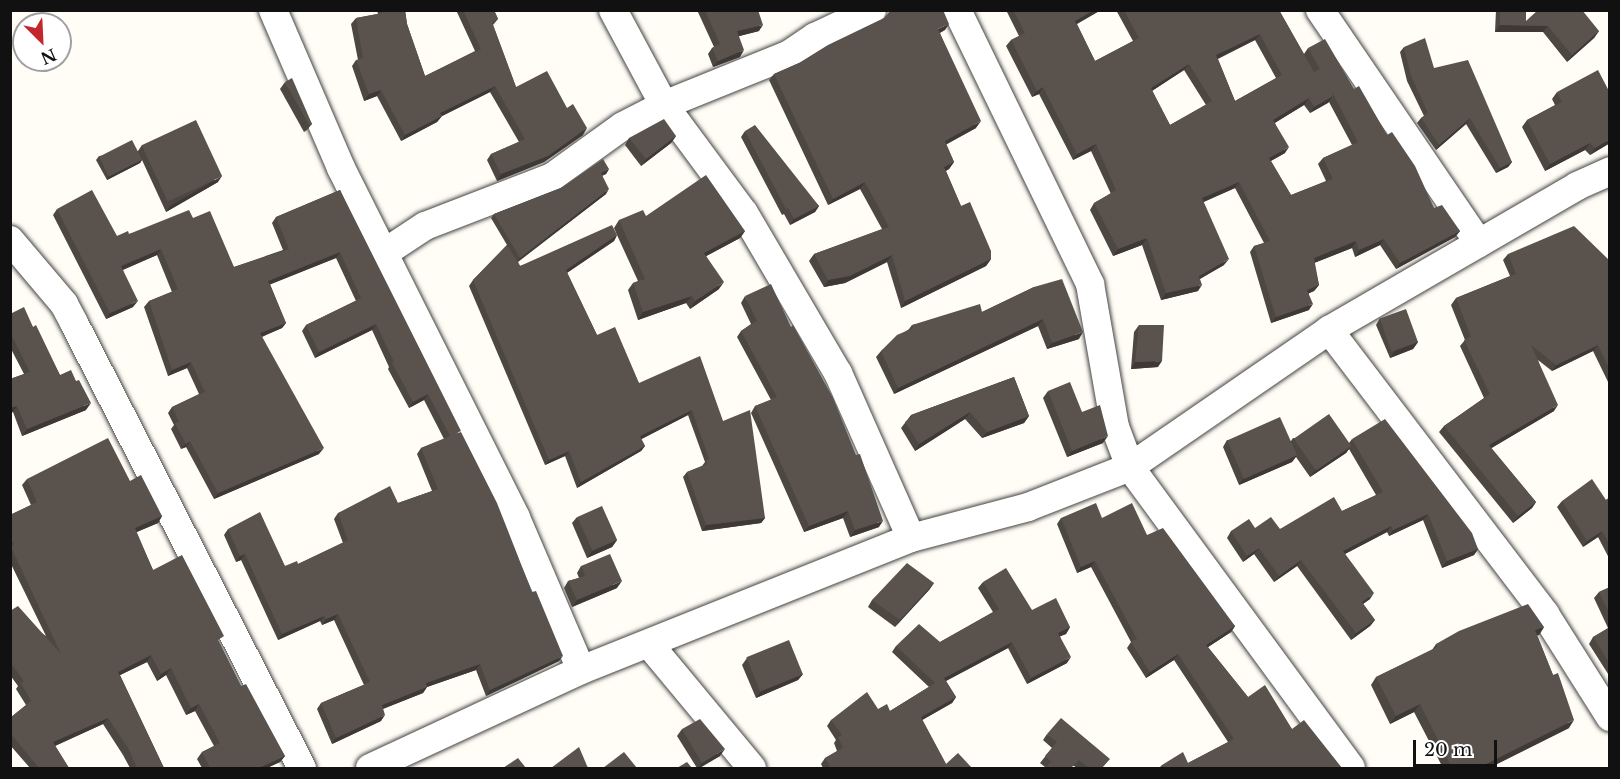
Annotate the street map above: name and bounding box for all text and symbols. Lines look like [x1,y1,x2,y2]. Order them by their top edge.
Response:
north arrow [12,12,72,72]
text: N [38,44,59,69]
scale bar [1416,728,1500,766]
text: 20 m [1424,739,1472,761]

